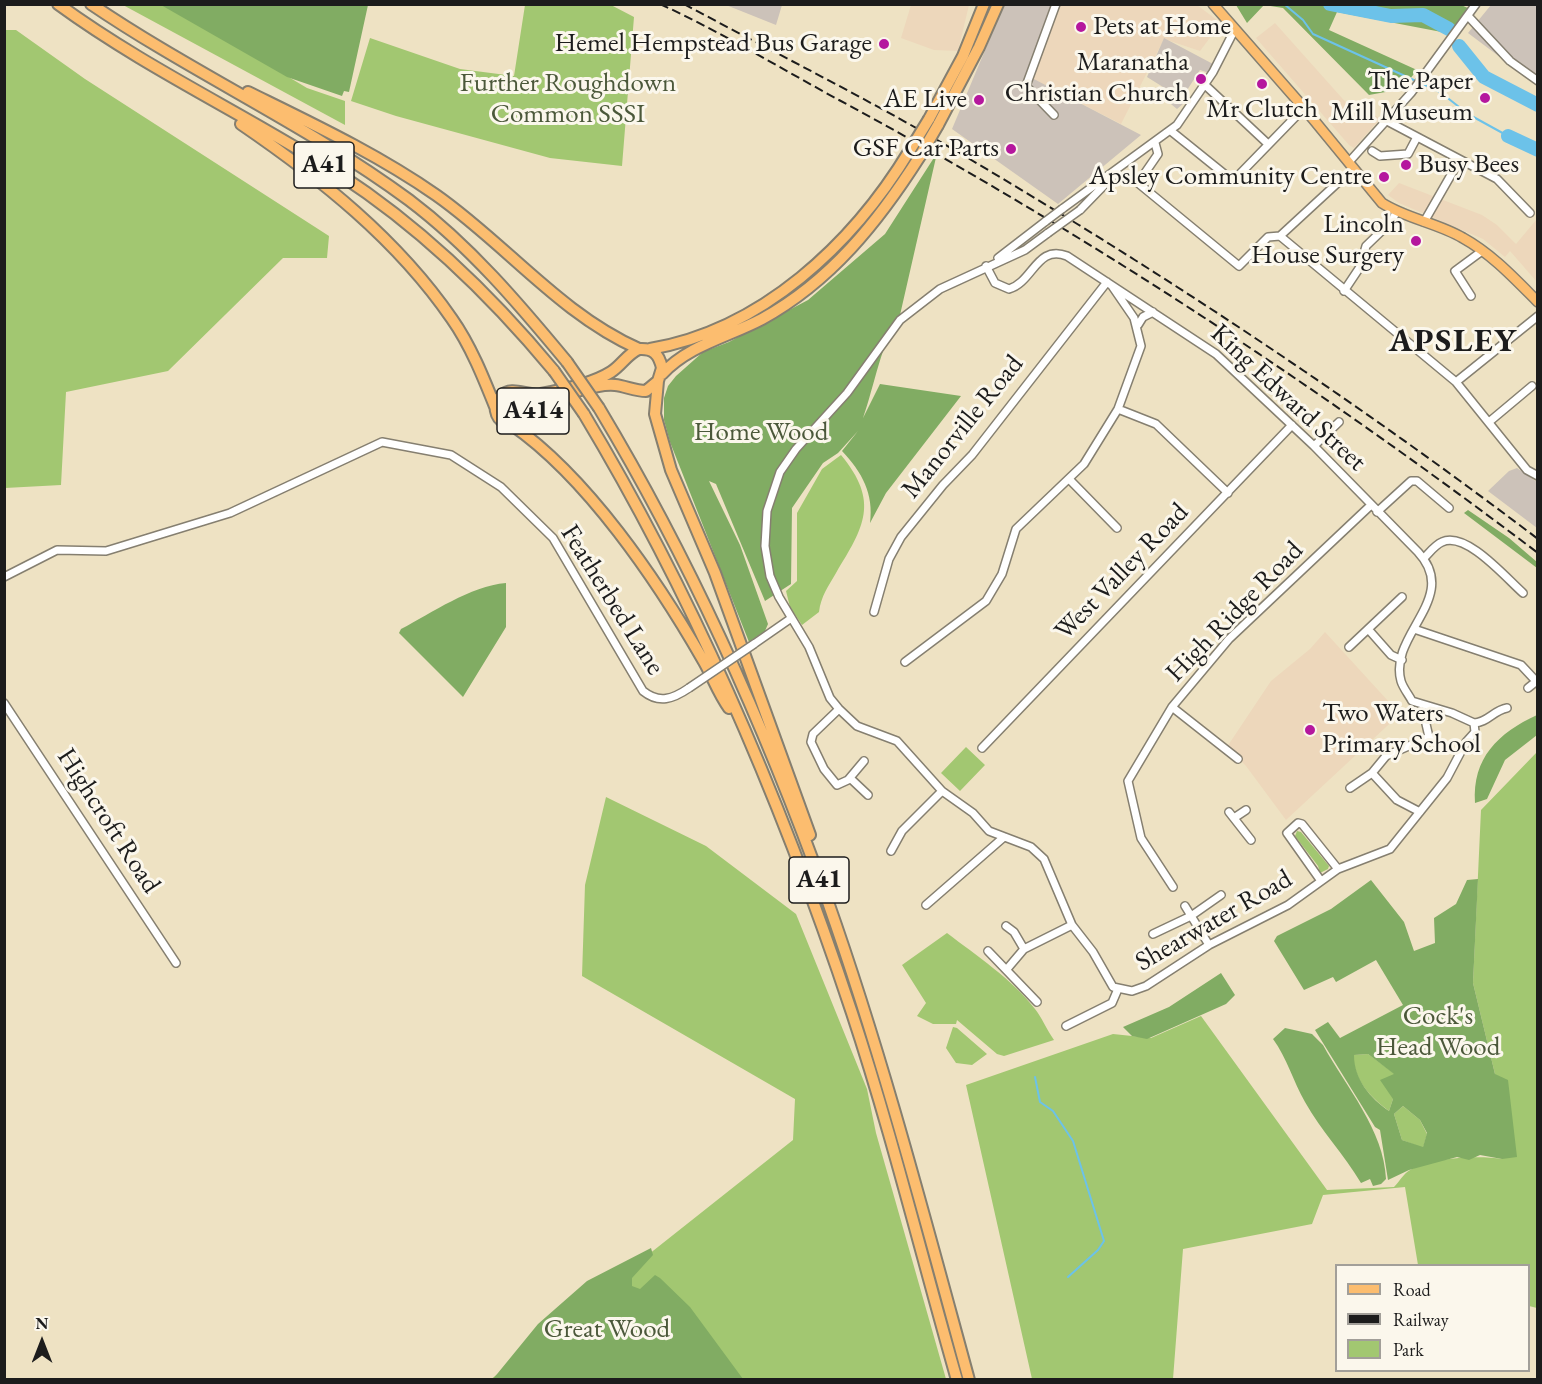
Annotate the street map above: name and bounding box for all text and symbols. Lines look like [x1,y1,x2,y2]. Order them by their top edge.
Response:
place label: Pets at Home [1093,11,1231,43]
marker: Pets at Home [1074,20,1088,34]
place label: Hemel Hempstead Bus Garage [554,28,872,60]
marker: Hemel Hempstead Bus Garage [877,37,891,51]
place label: Maranatha Christian Church [1005,47,1189,110]
place label: The Paper Mill Museum [1331,66,1473,129]
park label: Further Roughdown Common SSSI [460,68,676,131]
marker: Maranatha Christian Church [1194,72,1208,86]
marker: Mr Clutch [1255,77,1269,91]
place label: AE Live [884,84,967,116]
marker: The Paper Mill Museum [1478,91,1492,105]
marker: AE Live [972,93,986,107]
place label: Mr Clutch [1206,94,1318,126]
place label: GSF Car Parts [853,133,999,165]
road number: A41 [294,142,354,188]
marker: GSF Car Parts [1004,142,1018,156]
place label: Busy Bees [1418,149,1519,181]
marker: Busy Bees [1399,158,1413,172]
place label: Apsley Community Centre [1089,161,1372,193]
marker: Apsley Community Centre [1377,170,1391,184]
place label: Lincoln House Surgery [1251,209,1404,272]
marker: Lincoln House Surgery [1409,234,1423,248]
street label: King Edward Street [1203,318,1373,478]
district label: APSLEY [1389,322,1517,362]
street label: Manorville Road [895,349,1031,505]
road number: A414 [497,388,569,434]
park label: Home Wood [694,417,828,449]
street label: West Valley Road [1048,497,1196,647]
street label: Featherbed Lane [553,519,671,681]
street label: High Ridge Road [1160,535,1310,689]
place label: Two Waters Primary School [1322,698,1481,761]
marker: Two Waters Primary School [1303,723,1317,737]
street label: Highcroft Road [49,743,167,899]
road number: A41 [789,857,849,903]
street label: Shearwater Road [1130,863,1298,979]
park label: Cock's Head Wood [1376,1001,1500,1064]
legend [1335,1264,1530,1372]
text: Road [1393,1278,1431,1301]
text: Railway [1393,1308,1449,1331]
north arrow [12,1312,72,1372]
text: N [36,1313,48,1334]
park label: Great Wood [544,1314,670,1346]
text: Park [1393,1338,1424,1361]

